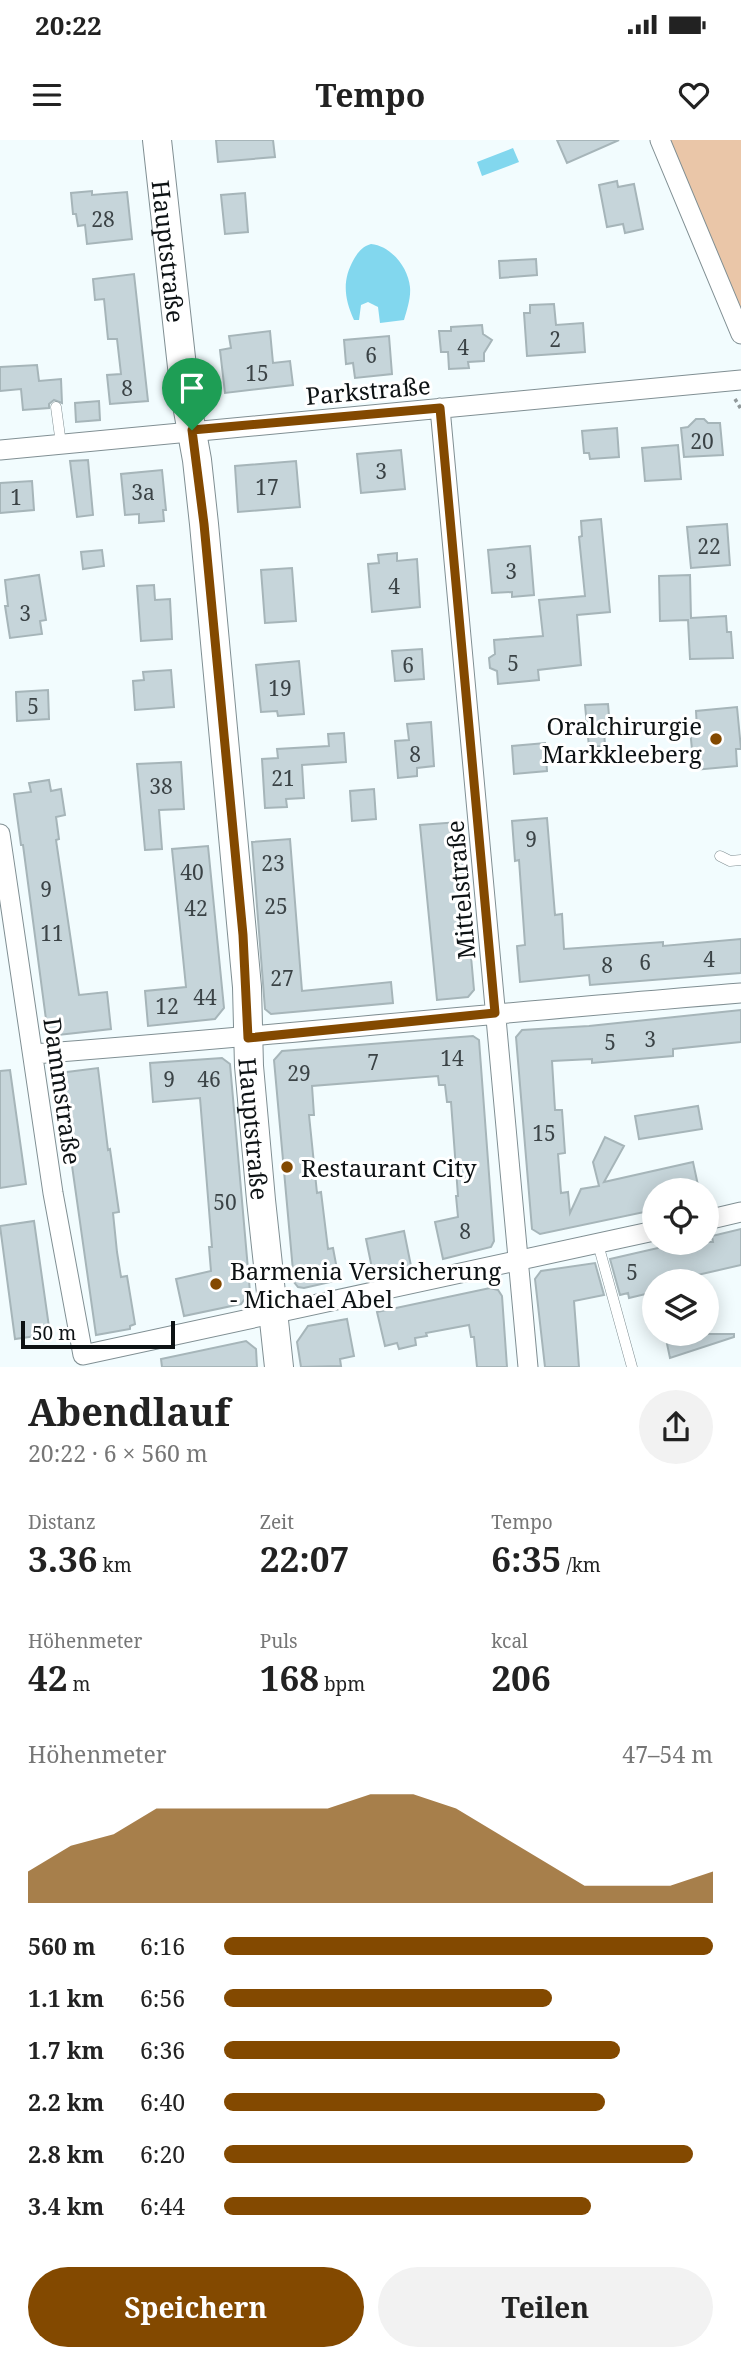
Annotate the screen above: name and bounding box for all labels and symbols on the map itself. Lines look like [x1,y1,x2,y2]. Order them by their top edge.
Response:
street label: Hauptstraße [145,178,194,324]
house number: 28 [91,205,115,233]
house number: 2 [549,325,561,353]
house number: 4 [457,333,469,361]
house number: 6 [365,341,377,369]
pin [162,358,222,430]
house number: 15 [245,359,269,387]
street label: Parkstraße [304,368,432,412]
house number: 8 [121,374,133,402]
house number: 20 [690,427,714,455]
house number: 3 [375,457,387,485]
house number: 17 [255,473,279,501]
house number: 3a [131,478,155,506]
house number: 1 [10,483,22,511]
house number: 22 [697,532,721,560]
house number: 3 [505,557,517,585]
house number: 4 [388,572,400,600]
house number: 3 [19,599,31,627]
house number: 5 [507,649,519,677]
house number: 6 [402,651,414,679]
house number: 19 [268,674,292,702]
house number: 5 [27,692,39,720]
place label: Oralchirurgie Markkleeberg [542,709,702,770]
marker: Oralchirurgie Markkleeberg [708,731,724,747]
house number: 8 [409,740,421,768]
house number: 21 [271,764,295,792]
house number: 38 [149,772,173,800]
street label: Mittelstraße [437,819,483,961]
house number: 9 [525,825,537,853]
house number: 23 [261,849,285,877]
house number: 40 [180,858,204,886]
house number: 9 [40,875,52,903]
house number: 25 [264,892,288,920]
house number: 42 [184,894,208,922]
house number: 11 [40,919,64,947]
house number: 4 [703,945,715,973]
house number: 6 [639,948,651,976]
house number: 8 [601,951,613,979]
house number: 27 [270,964,294,992]
house number: 44 [193,983,217,1011]
house number: 12 [155,992,179,1020]
street label: Dammstraße [36,1015,90,1167]
house number: 3 [644,1025,656,1053]
house number: 5 [604,1028,616,1056]
house number: 14 [440,1044,464,1072]
house number: 7 [367,1048,379,1076]
street label: Hauptstraße [232,1056,277,1201]
house number: 29 [287,1059,311,1087]
house number: 9 [163,1065,175,1093]
house number: 46 [197,1065,221,1093]
house number: 15 [532,1119,556,1147]
place label: Restaurant City [301,1151,477,1184]
marker: Restaurant City [279,1159,295,1175]
house number: 50 [213,1188,237,1216]
house number: 8 [459,1217,471,1245]
place label: Barmenia Versicherung - Michael Abel [230,1254,501,1315]
house number: 5 [626,1258,638,1286]
marker: Barmenia Versicherung - Michael Abel [208,1276,224,1292]
scale bar [21,1318,175,1350]

